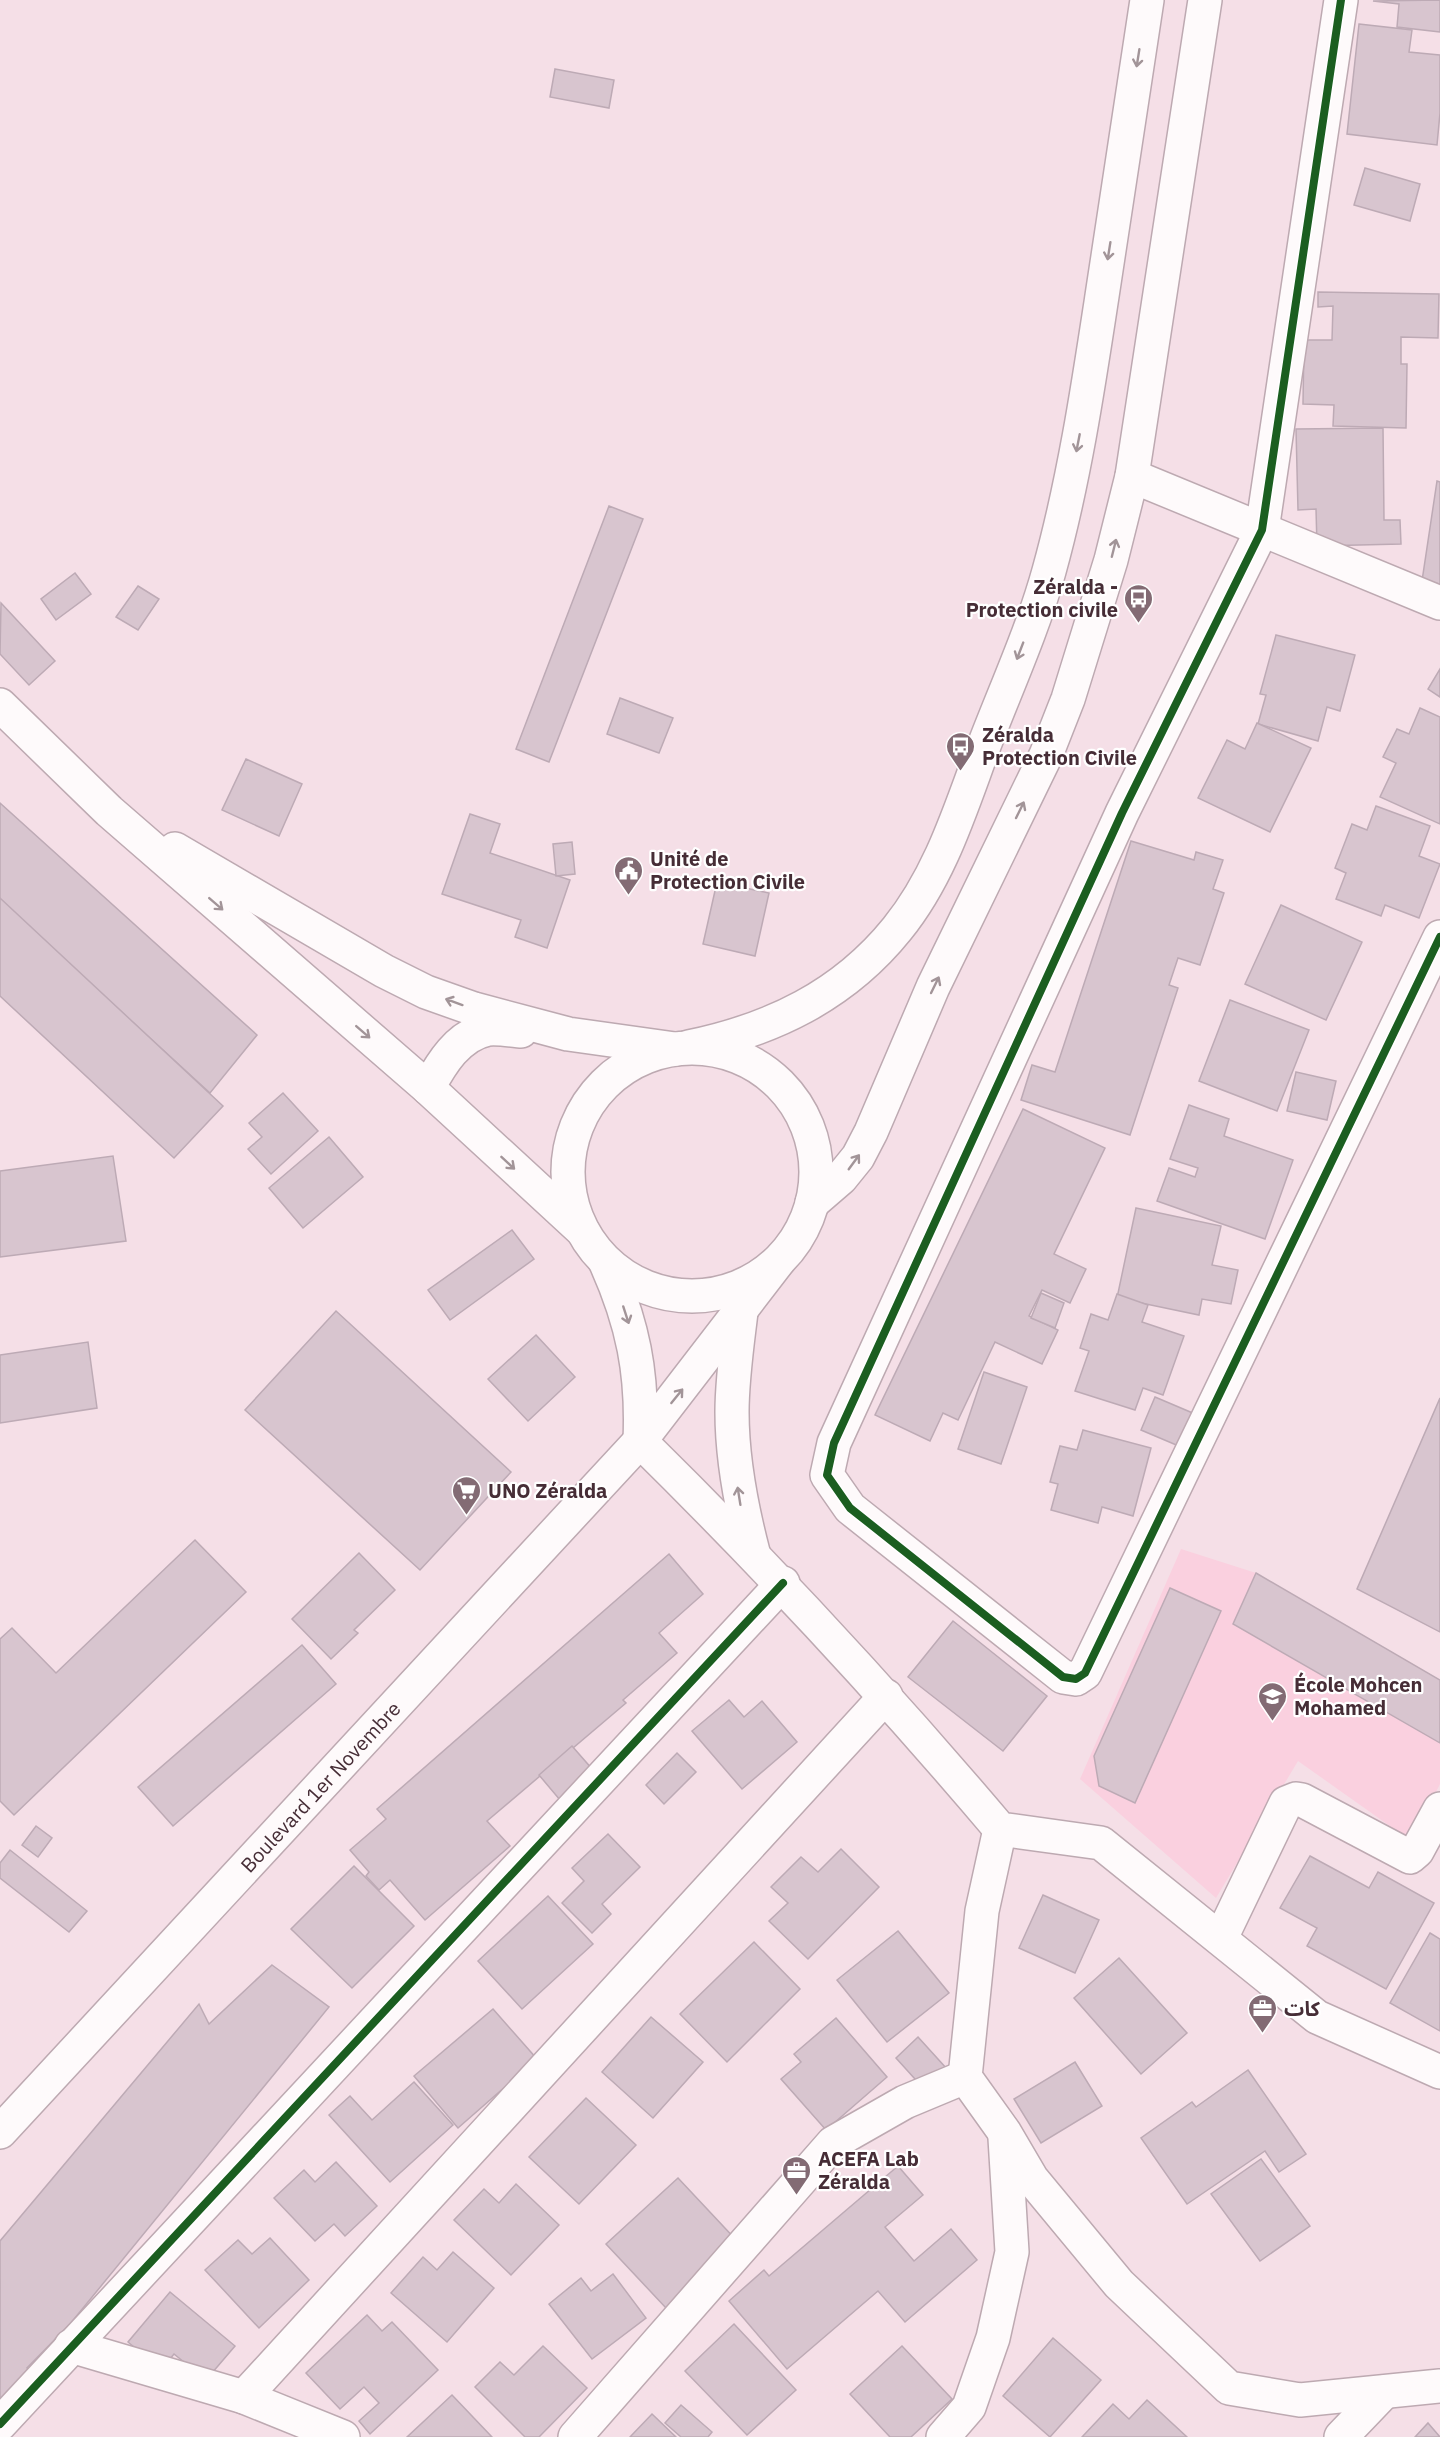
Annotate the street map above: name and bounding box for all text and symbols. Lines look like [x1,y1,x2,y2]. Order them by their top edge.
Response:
one-way arrow [1133,47,1144,67]
one-way arrow [1103,240,1114,260]
one-way arrow [1072,433,1083,452]
one-way arrow [1109,539,1121,558]
place label: Zéralda - Protection civile [966,573,1118,623]
bus stop icon: Zéralda - Protection civile [1123,582,1155,624]
one-way arrow [1014,641,1025,660]
place label: Zéralda Protection Civile [982,721,1137,771]
bus stop icon: Zéralda Protection Civile [945,730,977,772]
one-way arrow [1015,801,1027,819]
place label: Unité de Protection Civile [650,845,805,895]
public building icon: Unité de Protection Civile [613,854,645,896]
one-way arrow [208,897,223,911]
one-way arrow [929,977,941,995]
one-way arrow [445,995,464,1006]
one-way arrow [355,1025,370,1039]
one-way arrow [847,1155,860,1171]
one-way arrow [501,1156,516,1170]
one-way arrow [622,1305,633,1324]
one-way arrow [670,1388,683,1404]
supermarket icon: UNO Zéralda [451,1474,483,1516]
place label: UNO Zéralda [488,1477,607,1504]
one-way arrow [734,1486,745,1506]
place label: École Mohcen Mohamed [1294,1671,1422,1721]
school or university icon: École Mohcen Mohamed [1257,1680,1289,1722]
street label: Boulevard 1er Novembre [234,1695,406,1878]
office icon: كات [1247,1992,1279,2034]
place label: كات [1284,1995,1321,2022]
place label: ACEFA Lab Zéralda [818,2145,919,2195]
office icon: ACEFA Lab Zéralda [781,2154,813,2196]

